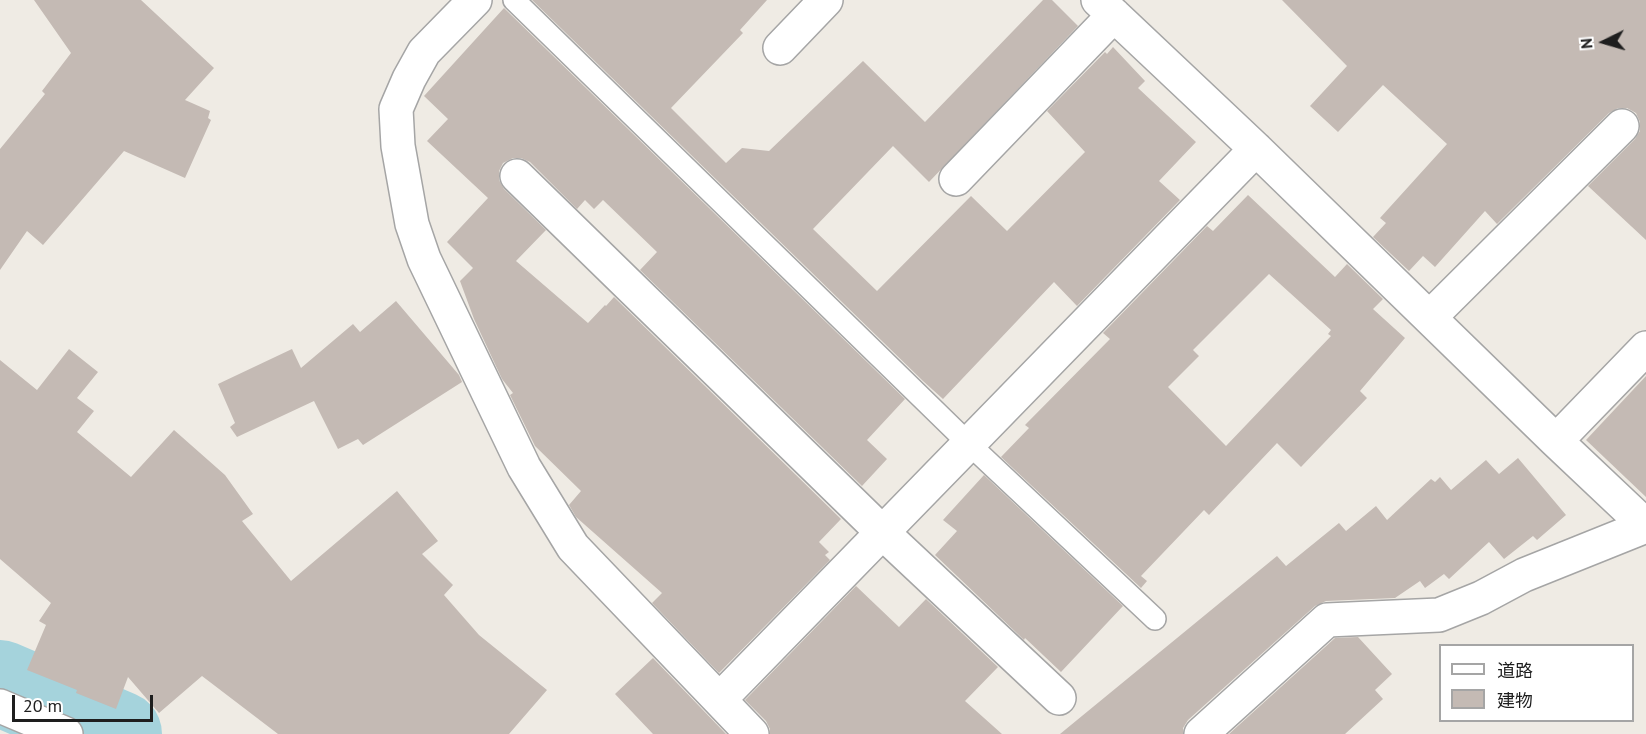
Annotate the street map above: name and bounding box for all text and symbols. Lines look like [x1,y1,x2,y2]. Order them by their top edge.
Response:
north arrow [1574,12,1634,72]
text: N [1576,37,1596,50]
legend [1439,644,1634,722]
text: 道路 [1497,659,1533,682]
scale bar [15,683,156,721]
text: 建物 [1497,689,1533,712]
text: 20 m [23,694,62,717]

